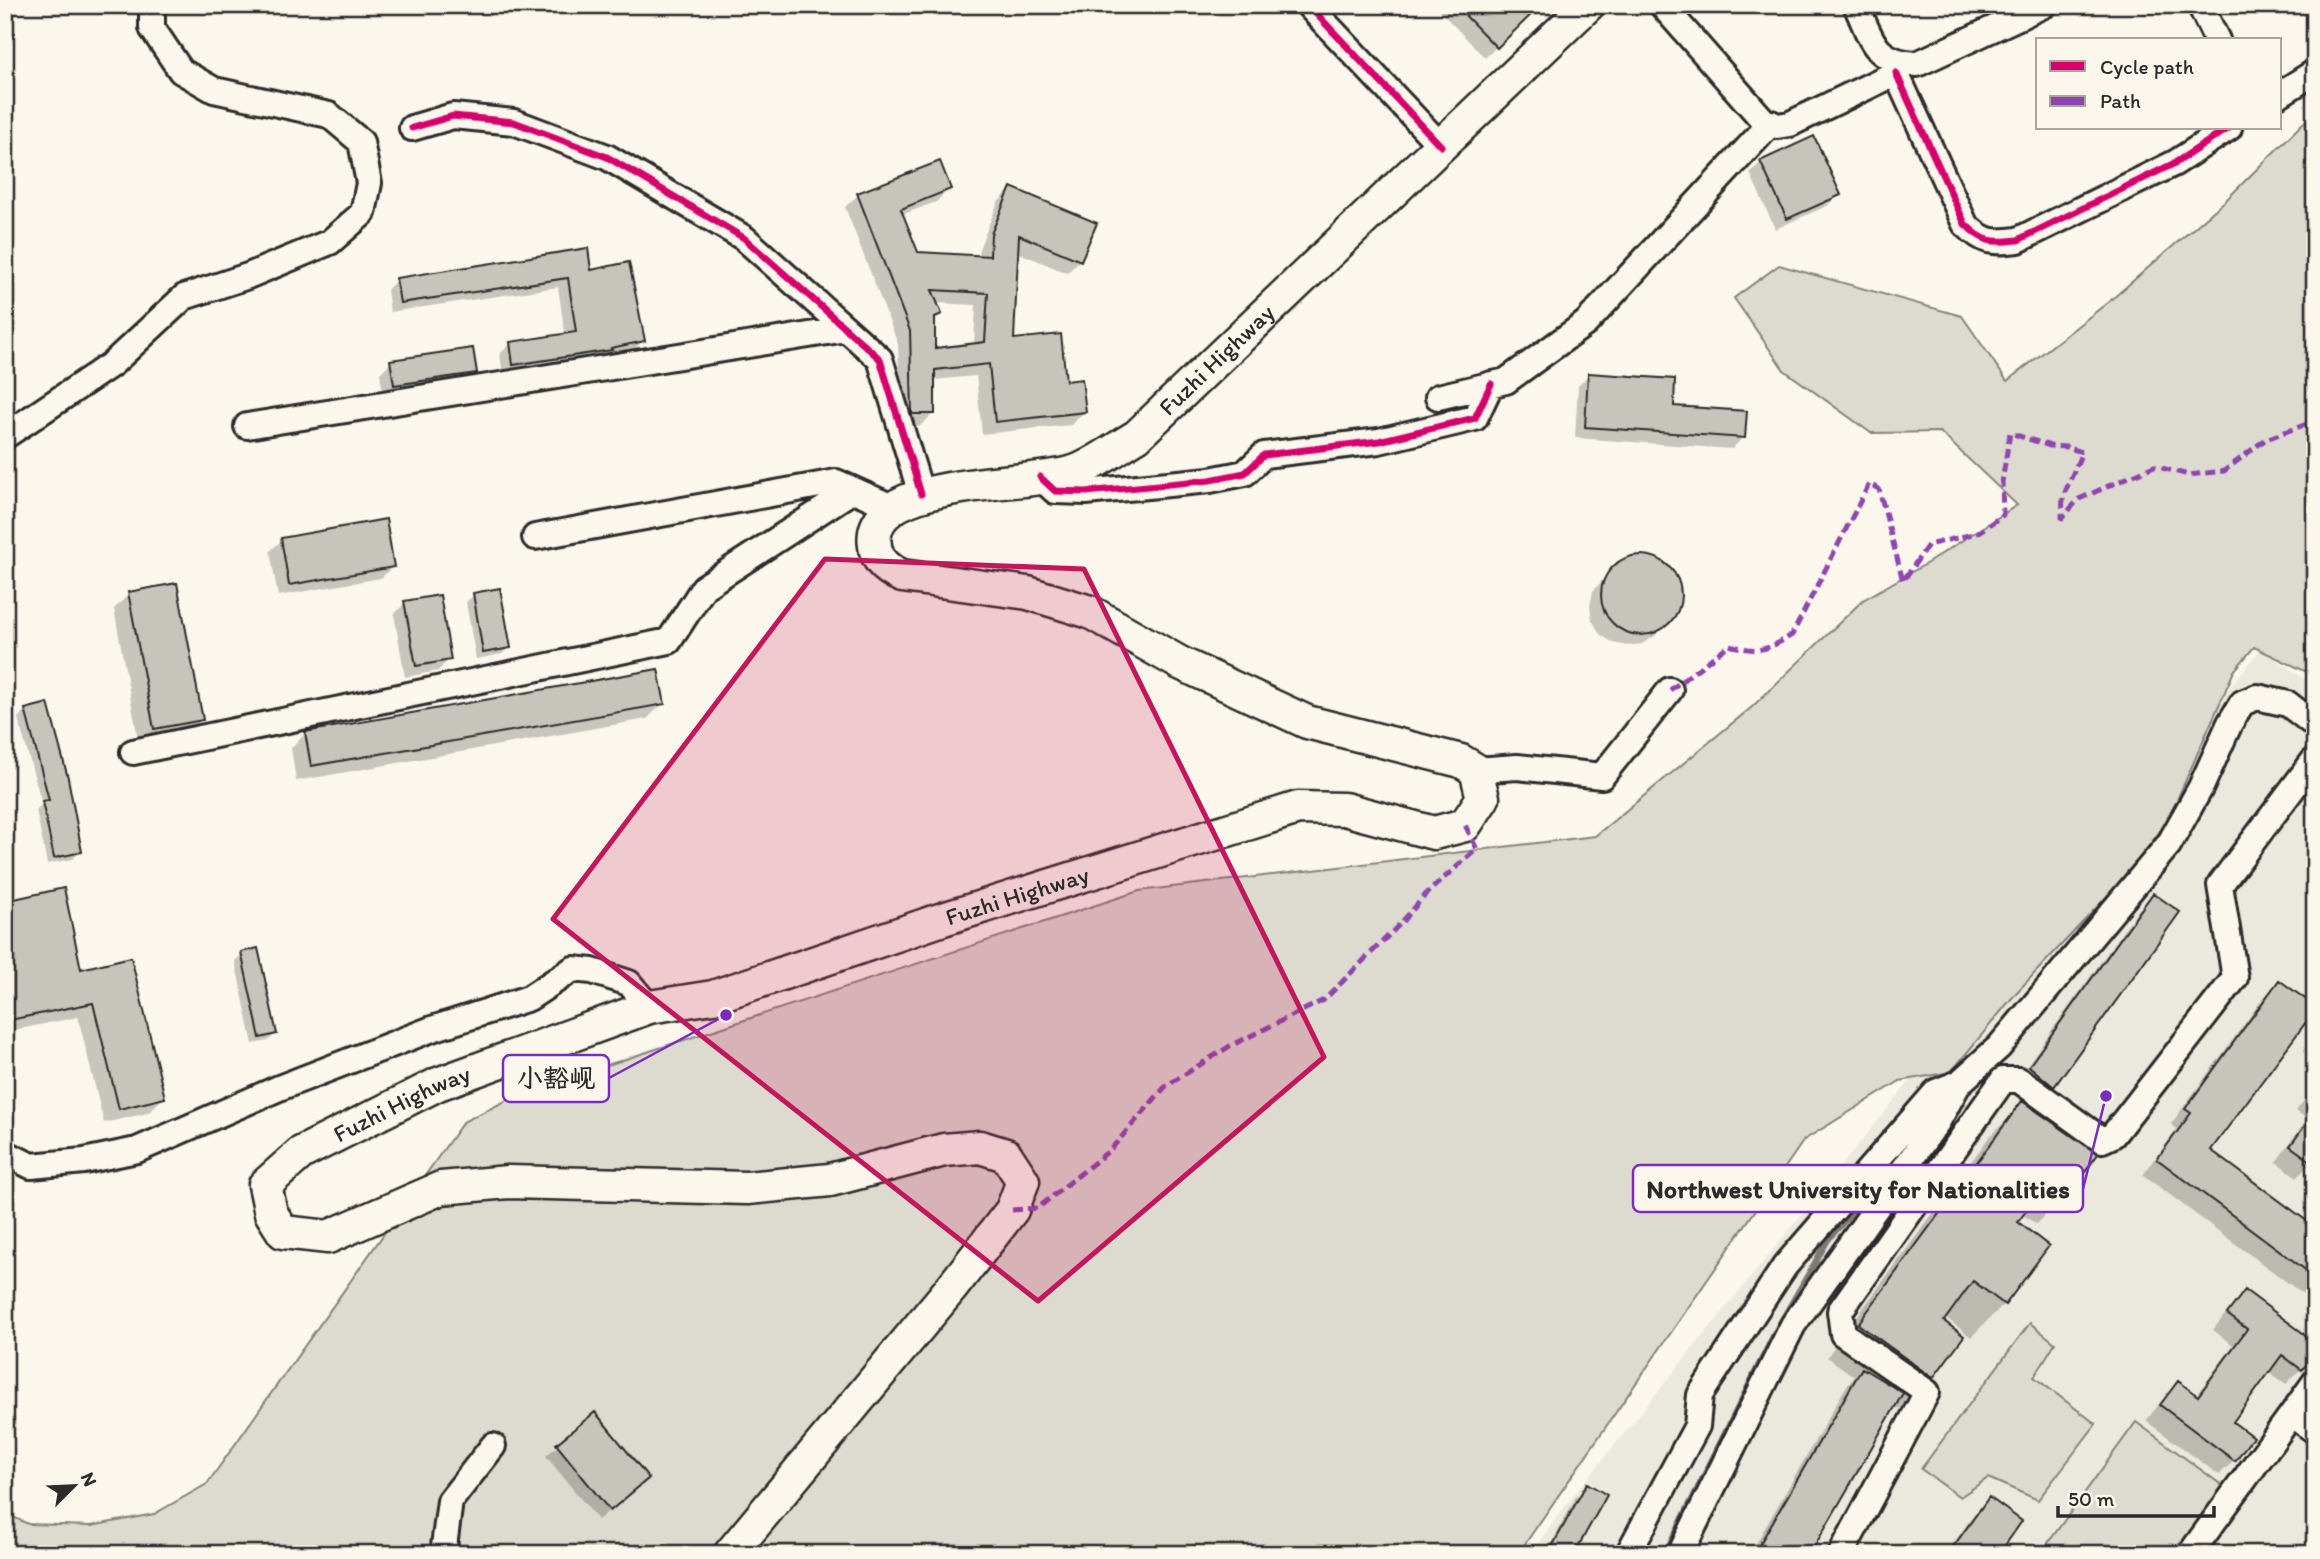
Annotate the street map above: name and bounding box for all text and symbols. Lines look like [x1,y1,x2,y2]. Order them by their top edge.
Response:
legend [2036,38,2282,130]
text: Cycle path [2100,54,2194,79]
text: Path [2100,88,2141,113]
street label: Fuzhi Highway [1153,297,1280,421]
street label: Fuzhi Highway [942,859,1093,931]
callout: 小豁岘 [503,1055,609,1102]
street label: Fuzhi Highway [328,1058,475,1148]
text: 小豁岘 [517,1062,595,1094]
callout: Northwest University for Nationalities [1633,1165,2083,1212]
text: Northwest University for Nationalities [1646,1173,2070,1205]
north arrow [38,1450,108,1520]
text: N [76,1469,102,1490]
scale bar [2058,1475,2213,1519]
text: 50 m [2068,1486,2115,1511]

